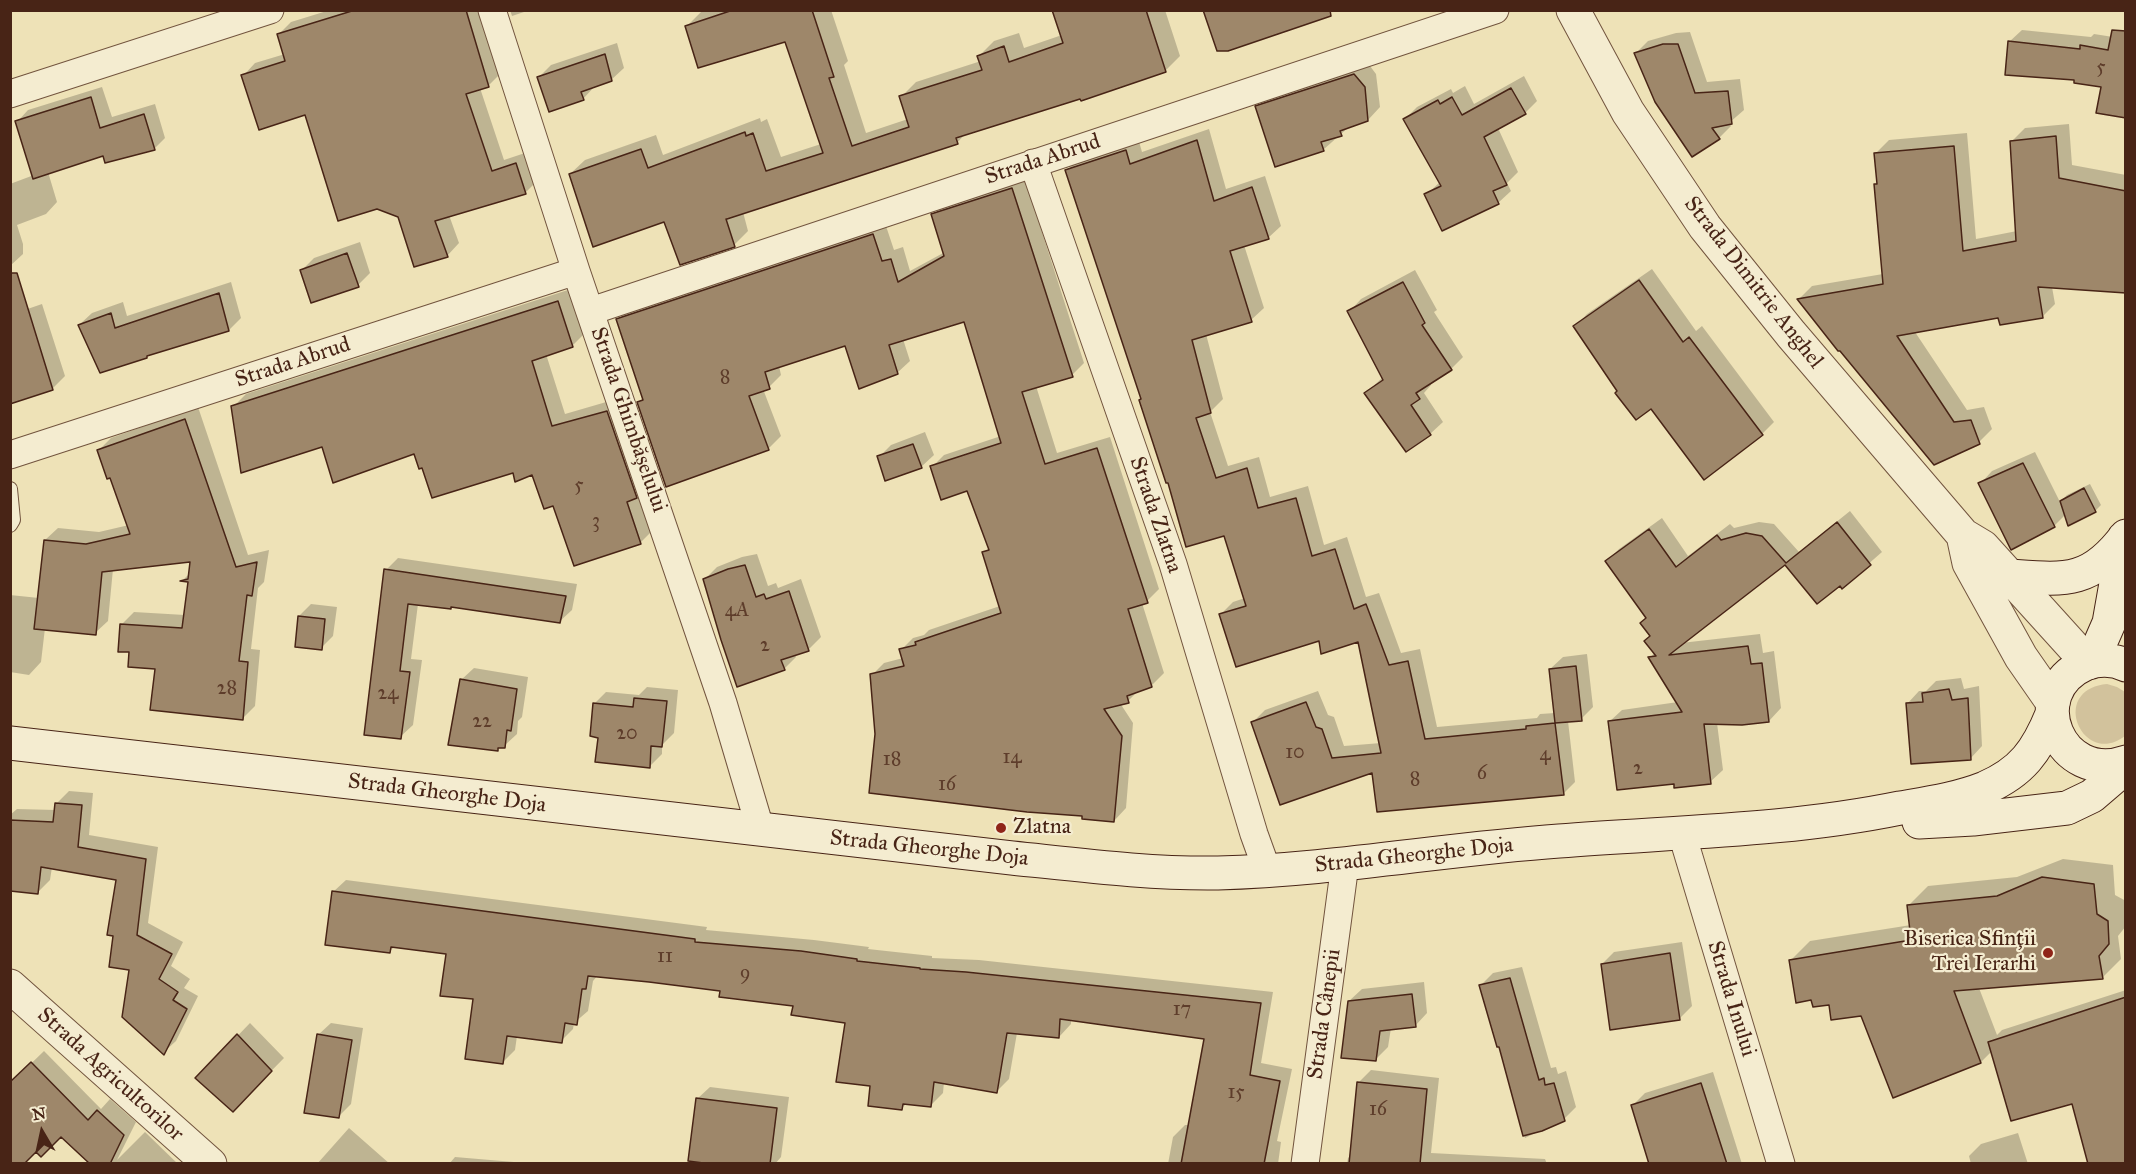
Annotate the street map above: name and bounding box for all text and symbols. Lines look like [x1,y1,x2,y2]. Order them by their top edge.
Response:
house number: 5 [2096,56,2106,80]
street label: Strada Abrud [982,129,1104,191]
street label: Strada Dimitrie Anghel [1678,192,1828,374]
street label: Strada Ghimbășelului [584,324,672,516]
street label: Strada Abrud [232,332,354,394]
house number: 8 [720,366,730,390]
street label: Strada Zlatna [1123,453,1187,577]
house number: 5 [574,474,584,498]
house number: 3 [592,510,600,534]
house number: 4A [725,599,749,623]
house number: 2 [760,634,770,658]
house number: 28 [217,677,237,701]
house number: 24 [377,682,399,706]
house number: 22 [472,710,492,734]
house number: 20 [616,722,638,746]
house number: 10 [1285,741,1305,765]
house number: 4 [1539,743,1551,767]
house number: 14 [1002,746,1022,770]
house number: 18 [883,748,901,772]
house number: 2 [1633,757,1643,781]
house number: 6 [1477,762,1487,786]
house number: 8 [1410,768,1420,792]
street label: Strada Gheorghe Doja [346,769,548,819]
house number: 16 [938,773,956,797]
place label: Zlatna [1013,815,1071,841]
marker: Zlatna [994,821,1008,835]
street label: Strada Gheorghe Doja [828,825,1030,873]
street label: Strada Gheorghe Doja [1313,832,1515,880]
place label: Biserica Sfinții Trei Ierarhi [1904,927,2036,978]
street label: Strada Inului [1701,938,1761,1060]
house number: 11 [657,945,673,969]
marker: Biserica Sfinții Trei Ierarhi [2041,946,2055,960]
street label: Strada Cânepii [1303,947,1347,1081]
house number: 9 [740,962,750,986]
house number: 17 [1173,998,1191,1022]
street label: Strada Agricultorilor [31,1002,189,1148]
house number: 15 [1227,1081,1245,1105]
house number: 16 [1369,1098,1387,1122]
north arrow [12,1102,72,1162]
text: N [31,1103,47,1124]

